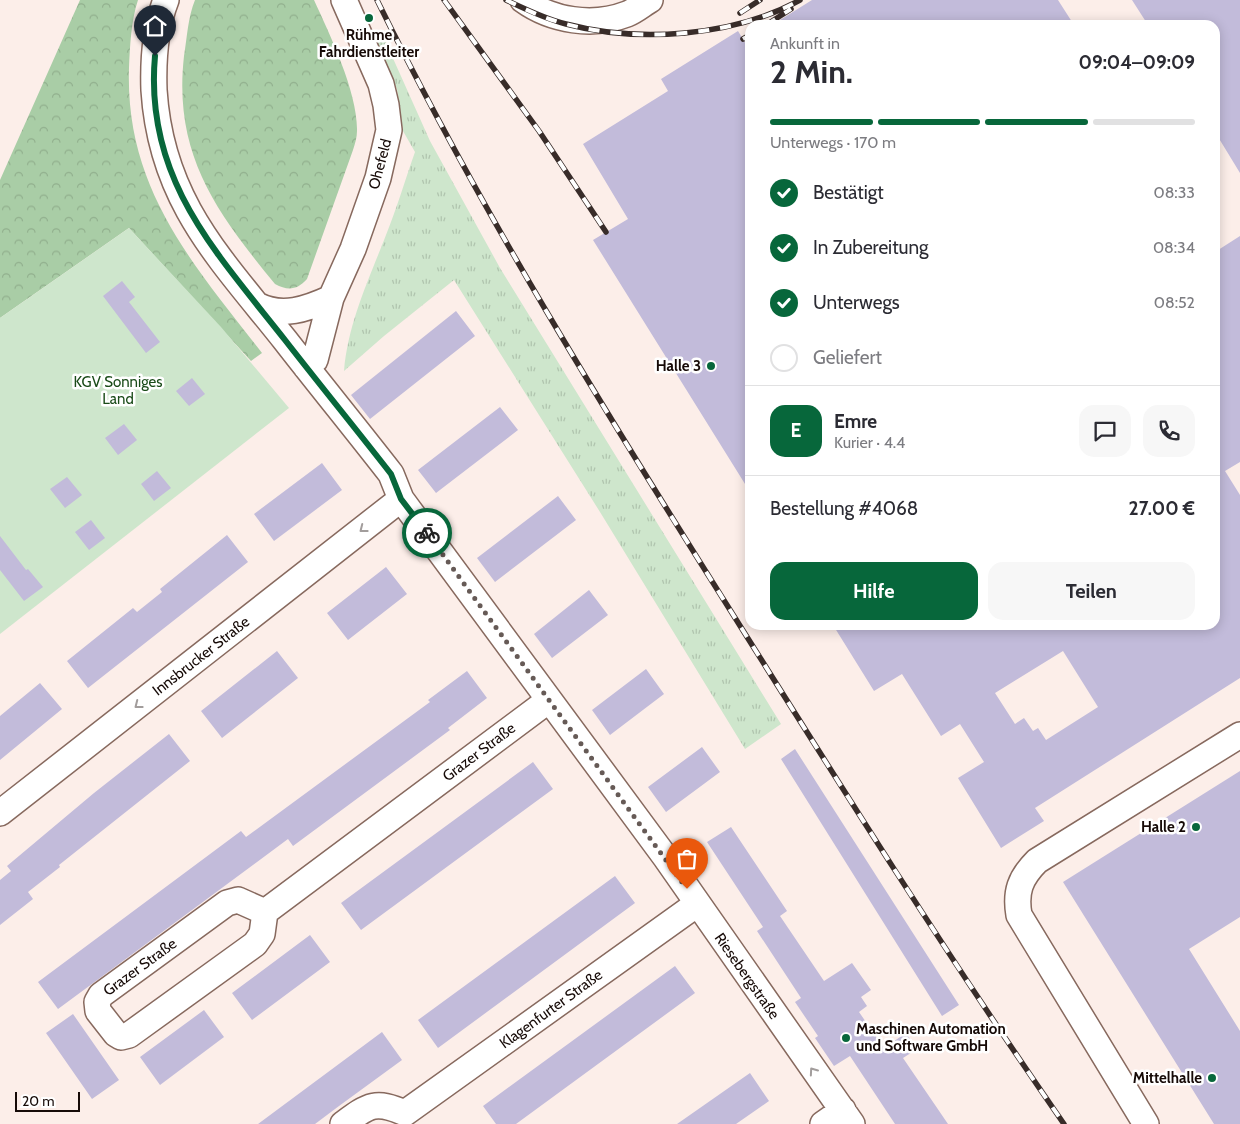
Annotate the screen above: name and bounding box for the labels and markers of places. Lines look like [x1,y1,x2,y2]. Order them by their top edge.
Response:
pin [134,5,176,56]
marker: Rühme Fahrdienstleiter [363,12,375,24]
place label: Rühme Fahrdienstleiter [319,26,419,61]
place label: Halle 3 [656,357,701,375]
marker: Halle 3 [705,360,717,372]
place label: Halle 2 [1141,818,1186,836]
marker: Halle 2 [1190,821,1202,833]
pin [666,838,708,889]
place label: Maschinen Automation und Software GmbH [856,1020,1006,1055]
marker: Maschinen Automation und Software GmbH [840,1032,852,1044]
place label: Mittelhalle [1133,1069,1202,1087]
marker: Mittelhalle [1206,1072,1218,1084]

